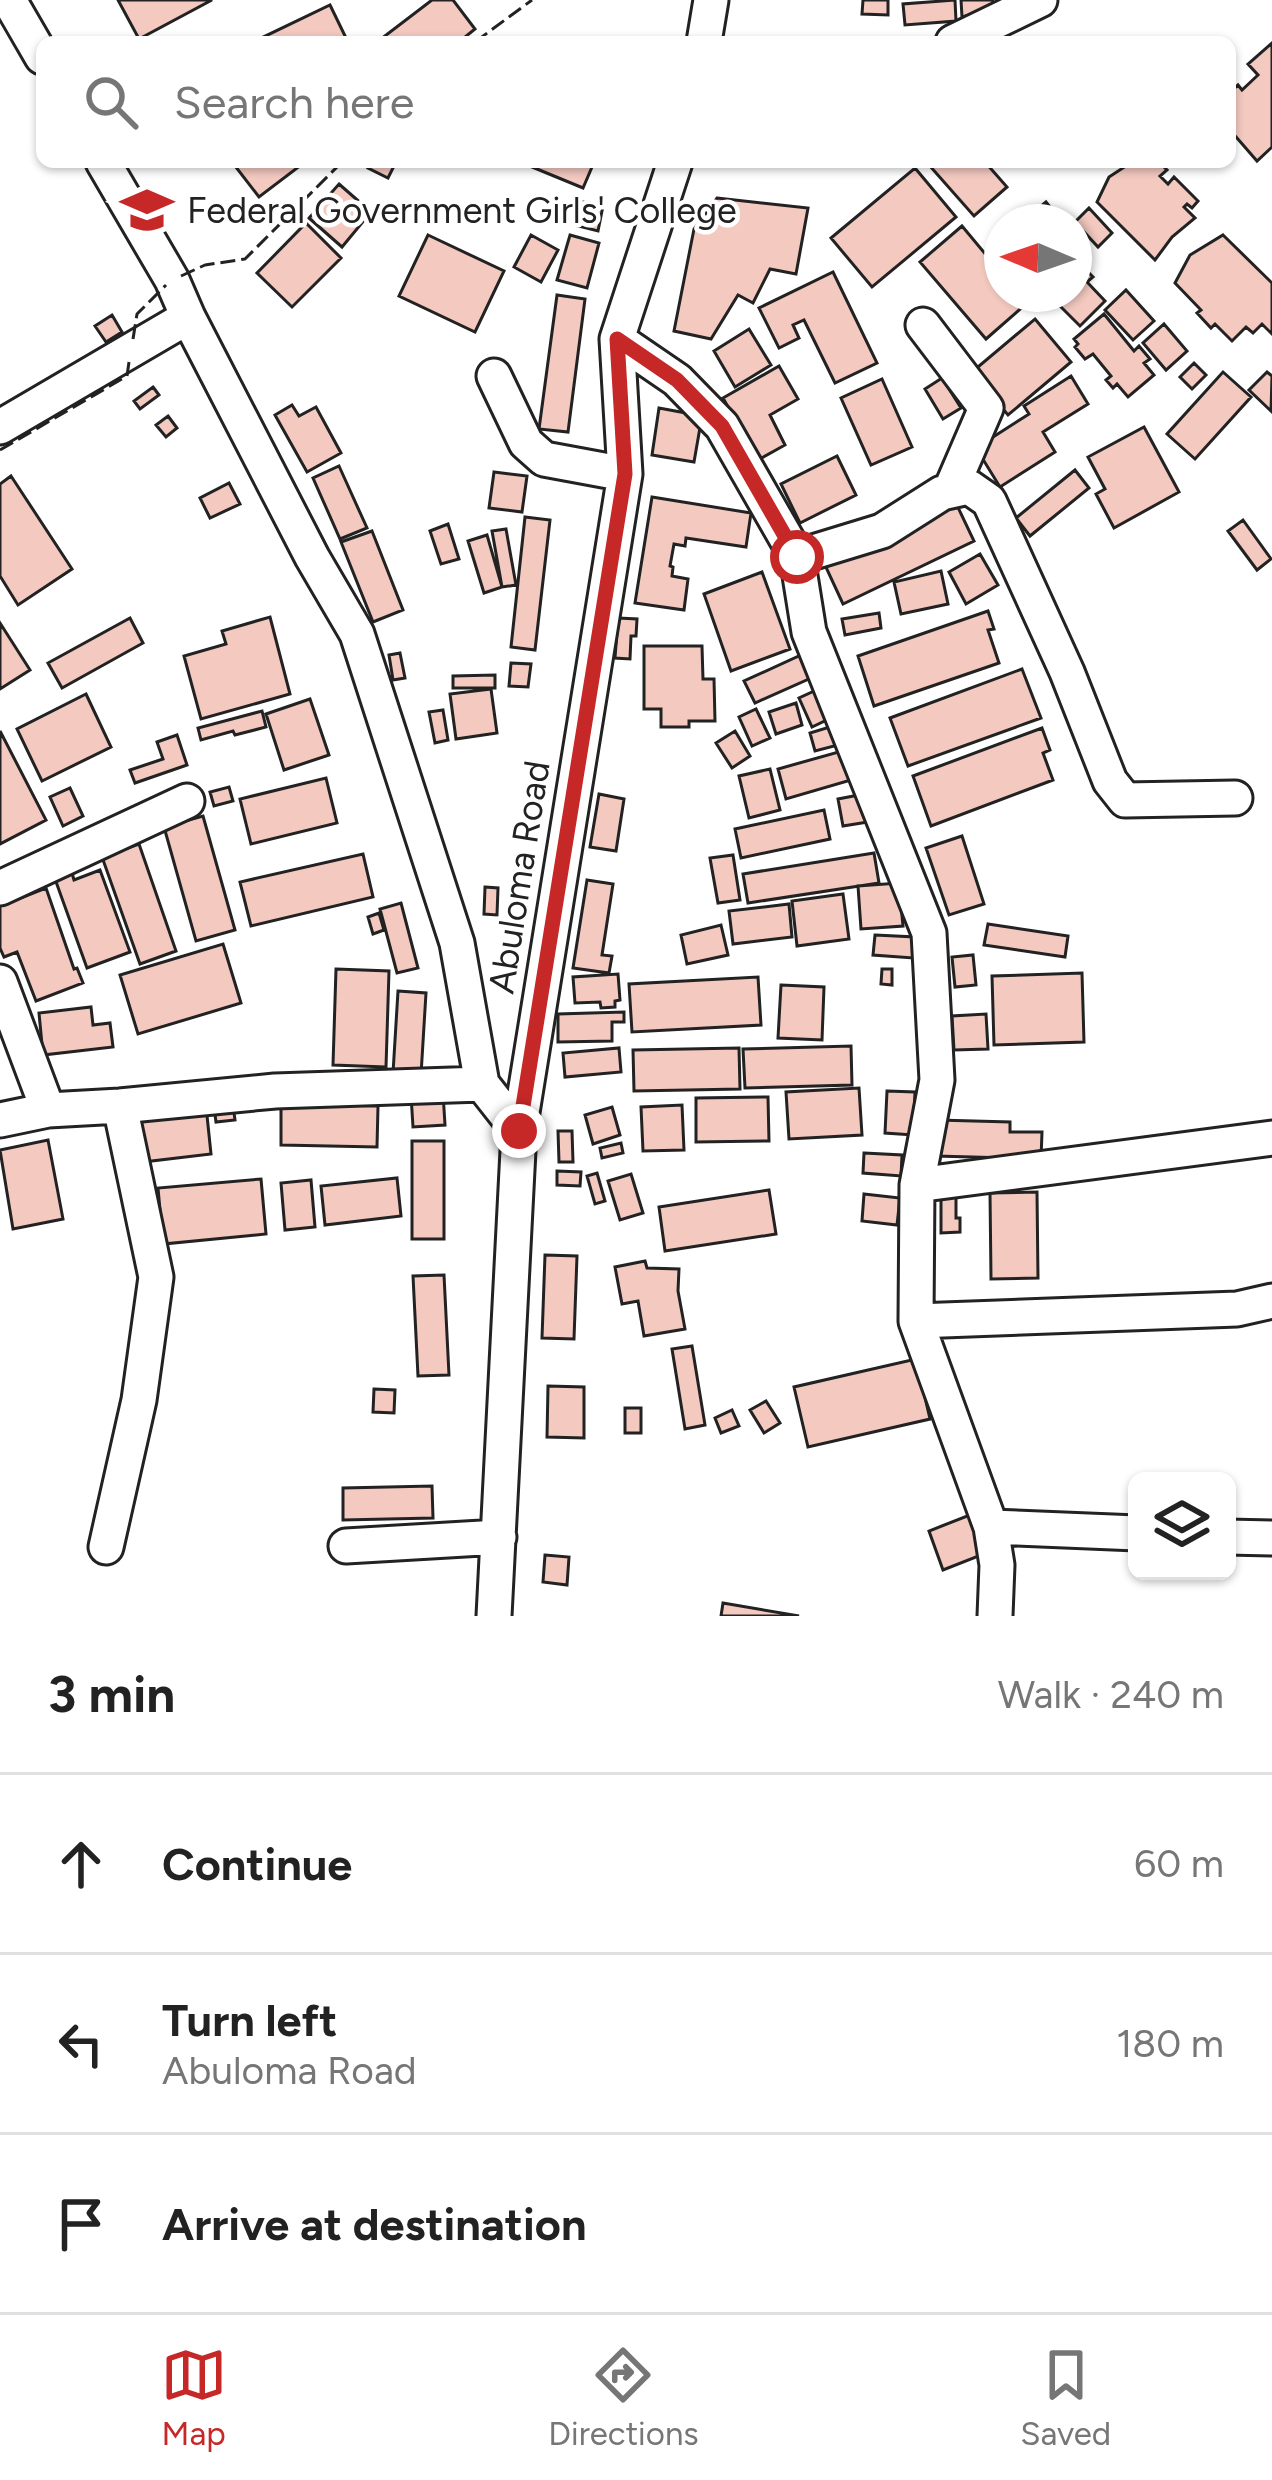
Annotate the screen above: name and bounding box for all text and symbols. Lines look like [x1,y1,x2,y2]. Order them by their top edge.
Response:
search box [36,36,1236,168]
icon: search [78,69,144,135]
text: Search here [174,75,414,129]
school or university icon: Federal Government Girls' College [118,181,176,239]
place label: Federal Government Girls' College [187,189,737,232]
north arrow [984,204,1092,312]
route start [770,530,824,584]
street label: Abuloma Road [479,758,559,996]
route end [492,1104,546,1158]
map controls [1128,1472,1236,1580]
button: layers [1128,1472,1236,1580]
text: 3 min [48,1664,175,1725]
text: Walk · 240 m [998,1671,1224,1718]
icon: ahead [48,1831,114,1897]
text: Continue [162,1837,352,1891]
text: 60 m [1134,1840,1224,1887]
text: Turn left [162,1993,337,2047]
icon: left [48,2011,114,2077]
text: 180 m [1116,2020,1224,2067]
text: Abuloma Road [162,2047,417,2094]
icon: arrive [48,2191,114,2257]
text: Arrive at destination [162,2197,586,2251]
tab: Map [161,2342,227,2453]
tab: Directions [548,2342,699,2453]
tab: Saved [1020,2342,1111,2453]

